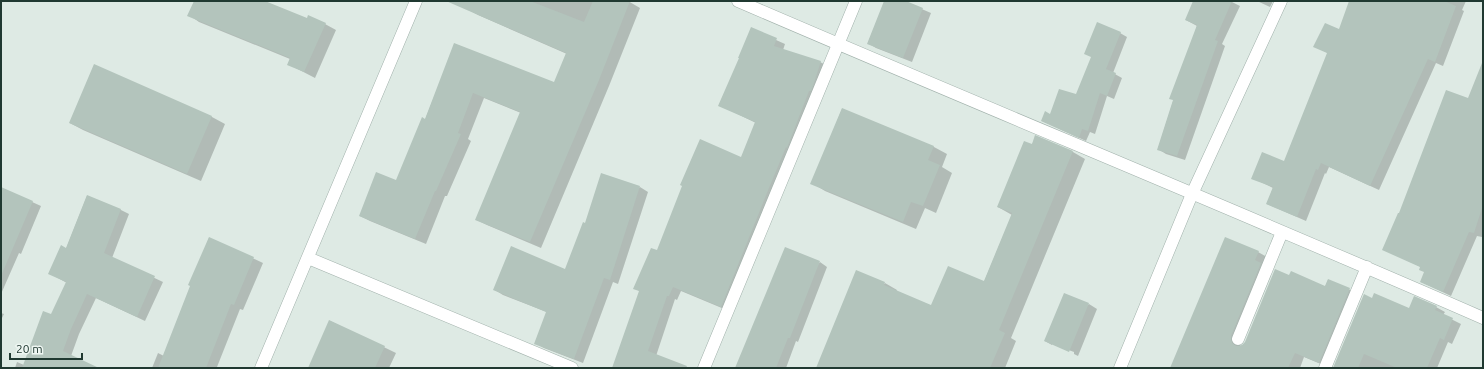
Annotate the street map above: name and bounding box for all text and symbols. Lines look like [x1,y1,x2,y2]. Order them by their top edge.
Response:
scale bar [10,335,82,361]
text: 20 m [16,342,43,355]

